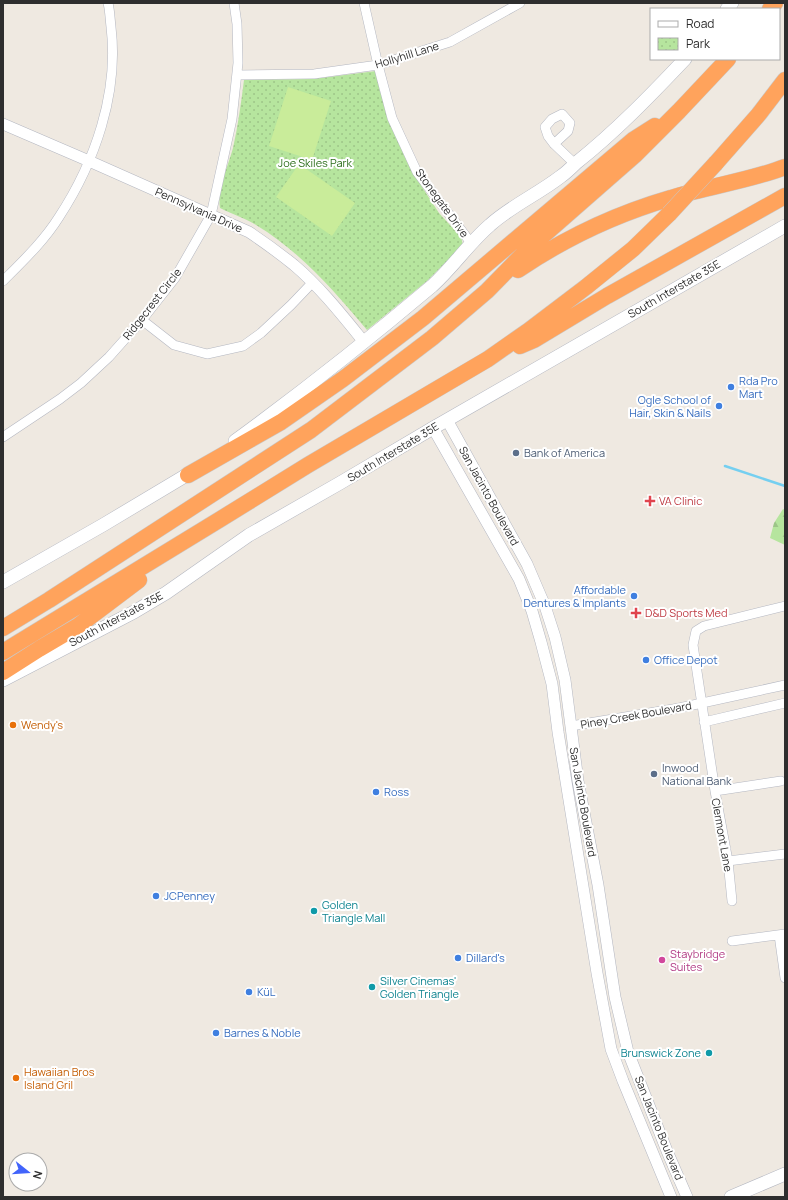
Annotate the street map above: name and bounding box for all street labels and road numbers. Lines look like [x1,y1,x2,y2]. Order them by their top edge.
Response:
street label: Hollyhill Lane [373,38,441,71]
street label: Stonegate Drive [412,165,473,241]
street label: Pennsylvania Drive [153,183,246,236]
street label: South Interstate 35E [625,256,723,321]
street label: Ridgecrest Circle [119,264,185,343]
street label: South Interstate 35E [344,418,441,485]
street label: San Jacinto Boulevard [456,444,523,548]
street label: South Interstate 35E [66,587,165,650]
street label: Piney Creek Boulevard [579,697,693,732]
street label: San Jacinto Boulevard [566,746,601,858]
street label: Clermont Lane [709,797,736,873]
street label: San Jacinto Boulevard [632,1074,687,1182]

